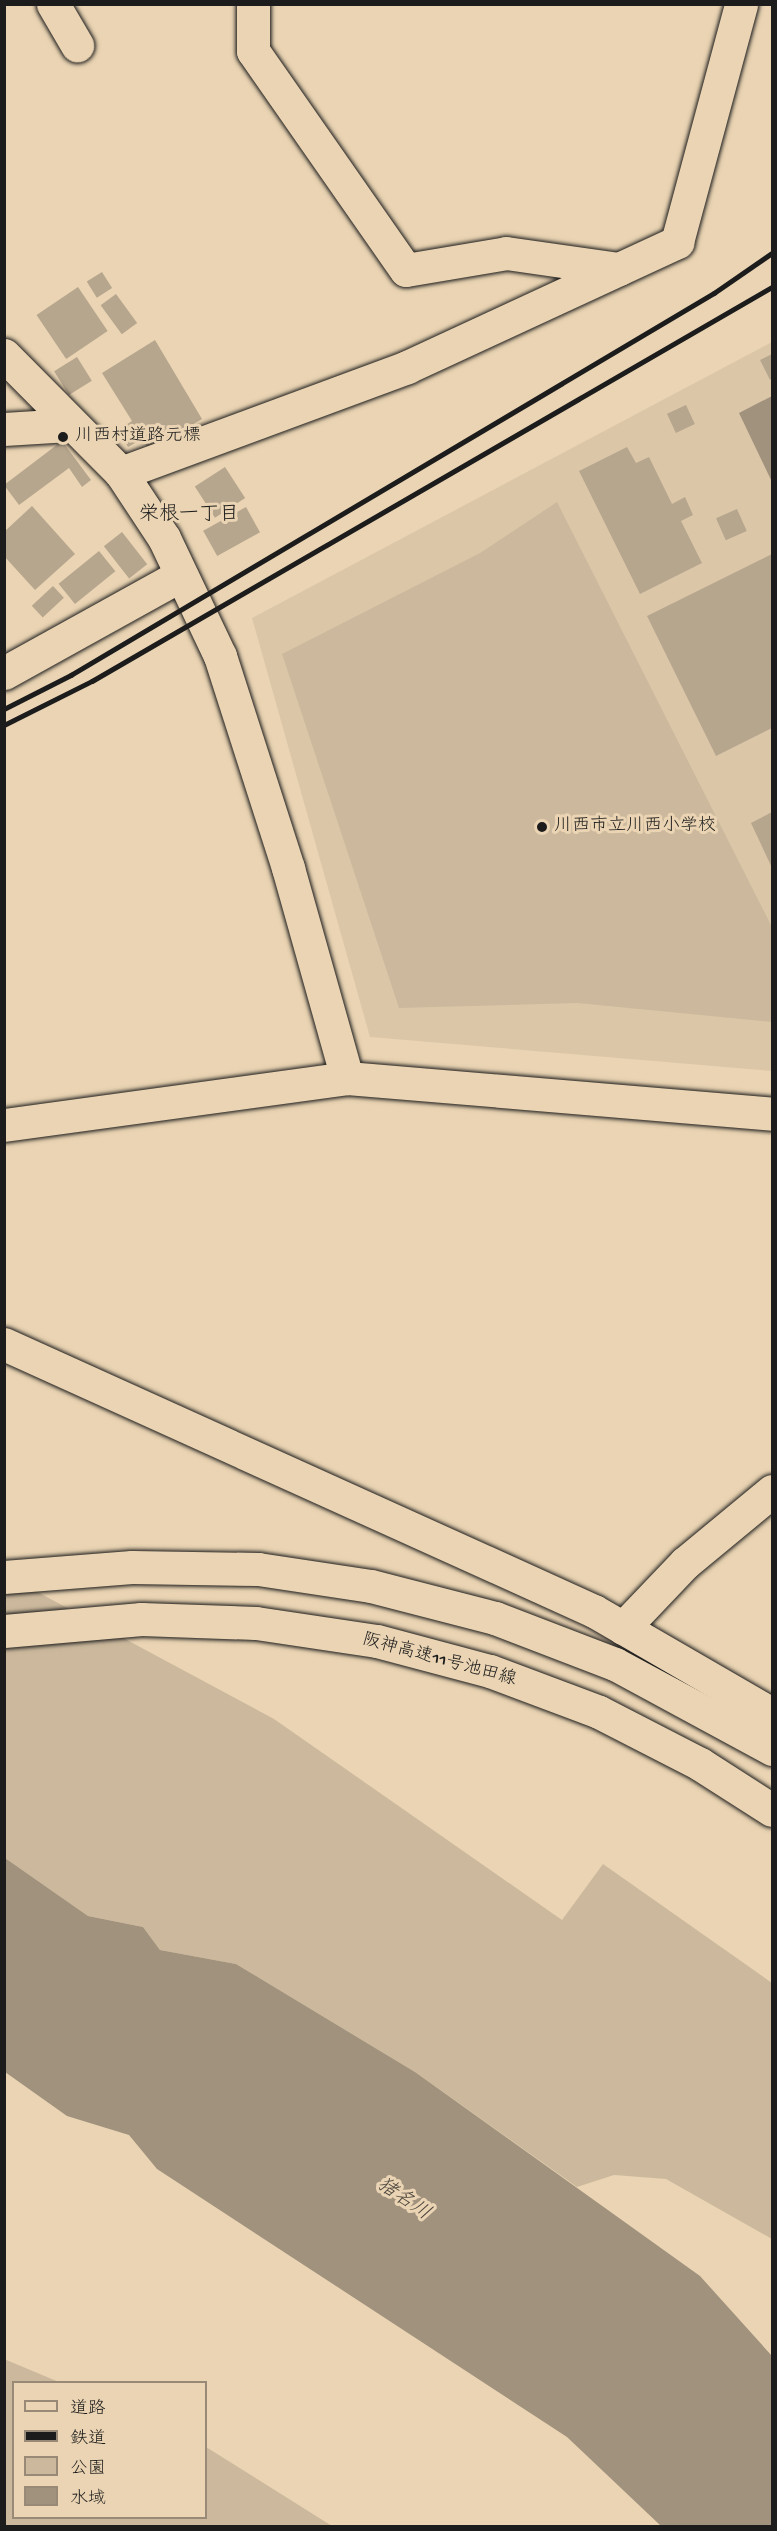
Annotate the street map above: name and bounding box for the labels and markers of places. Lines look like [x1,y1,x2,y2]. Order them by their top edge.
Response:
place label: 川西村道路元標 [75,426,201,448]
marker: 川西村道路元標 [56,430,70,444]
place label: 川西市立川西小学校 [554,816,716,838]
marker: 川西市立川西小学校 [535,820,549,834]

